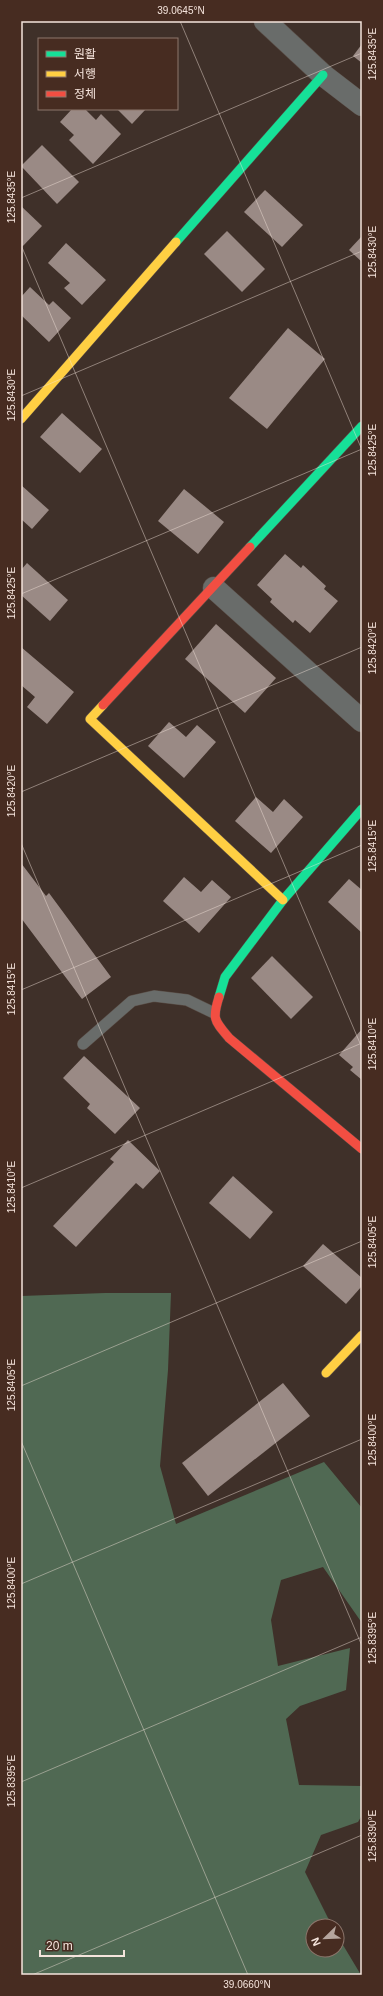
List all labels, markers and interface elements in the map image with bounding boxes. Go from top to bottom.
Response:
text: 39.0645°N [157,5,205,16]
text: 125.8435°E [367,27,378,80]
legend [38,38,178,110]
text: 원활 [74,47,96,61]
text: 서행 [74,67,96,81]
text: 정체 [74,87,96,101]
text: 125.8435°E [6,170,17,223]
text: 125.8430°E [367,225,378,278]
text: 125.8430°E [6,368,17,421]
text: 125.8425°E [367,423,378,476]
text: 125.8425°E [6,566,17,619]
text: 125.8420°E [367,621,378,674]
text: 125.8420°E [6,764,17,817]
text: 125.8415°E [367,819,378,872]
text: 125.8415°E [6,962,17,1015]
text: 125.8410°E [367,1017,378,1070]
text: 125.8410°E [6,1160,17,1213]
text: 125.8405°E [367,1215,378,1268]
text: 125.8405°E [6,1358,17,1411]
text: 125.8400°E [367,1413,378,1466]
text: 125.8400°E [6,1556,17,1609]
text: 125.8395°E [367,1611,378,1664]
text: 125.8395°E [6,1754,17,1807]
text: 125.8390°E [367,1809,378,1862]
north arrow [305,1918,345,1958]
scale bar [40,1932,124,1958]
text: N [309,1936,323,1948]
text: 20 m [46,1939,73,1953]
text: 39.0660°N [223,1979,271,1990]

